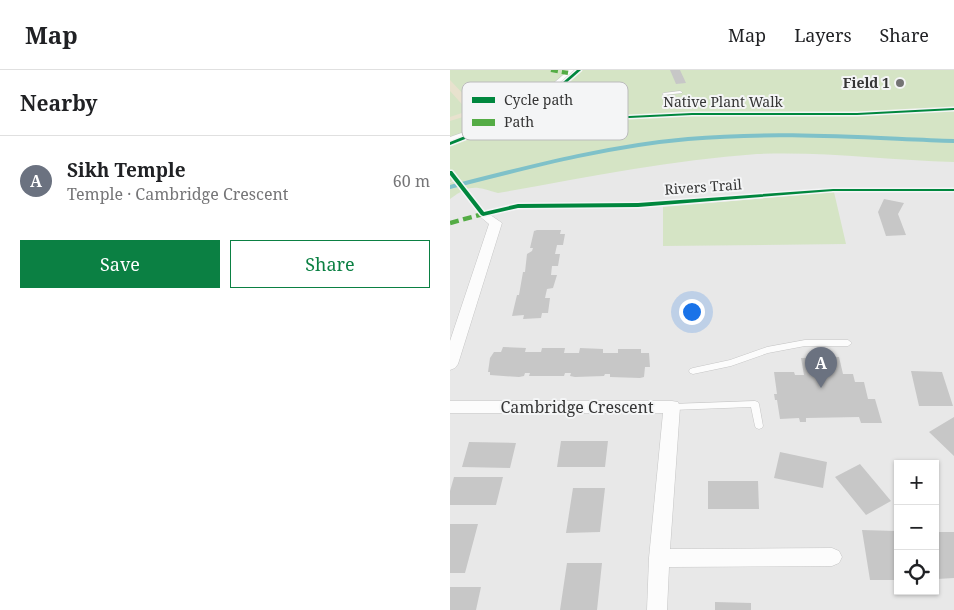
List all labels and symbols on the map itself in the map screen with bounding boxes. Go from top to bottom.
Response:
place label: Field 1 [843,73,890,92]
marker: Field 1 [894,77,906,89]
legend [462,82,628,140]
text: Cycle path [504,90,573,109]
street label: Native Plant Walk [663,92,784,111]
text: Path [504,112,534,131]
street label: Rivers Trail [664,174,743,199]
your location [679,299,705,325]
pin: A [805,347,837,388]
street label: Cambridge Crescent [500,396,654,418]

